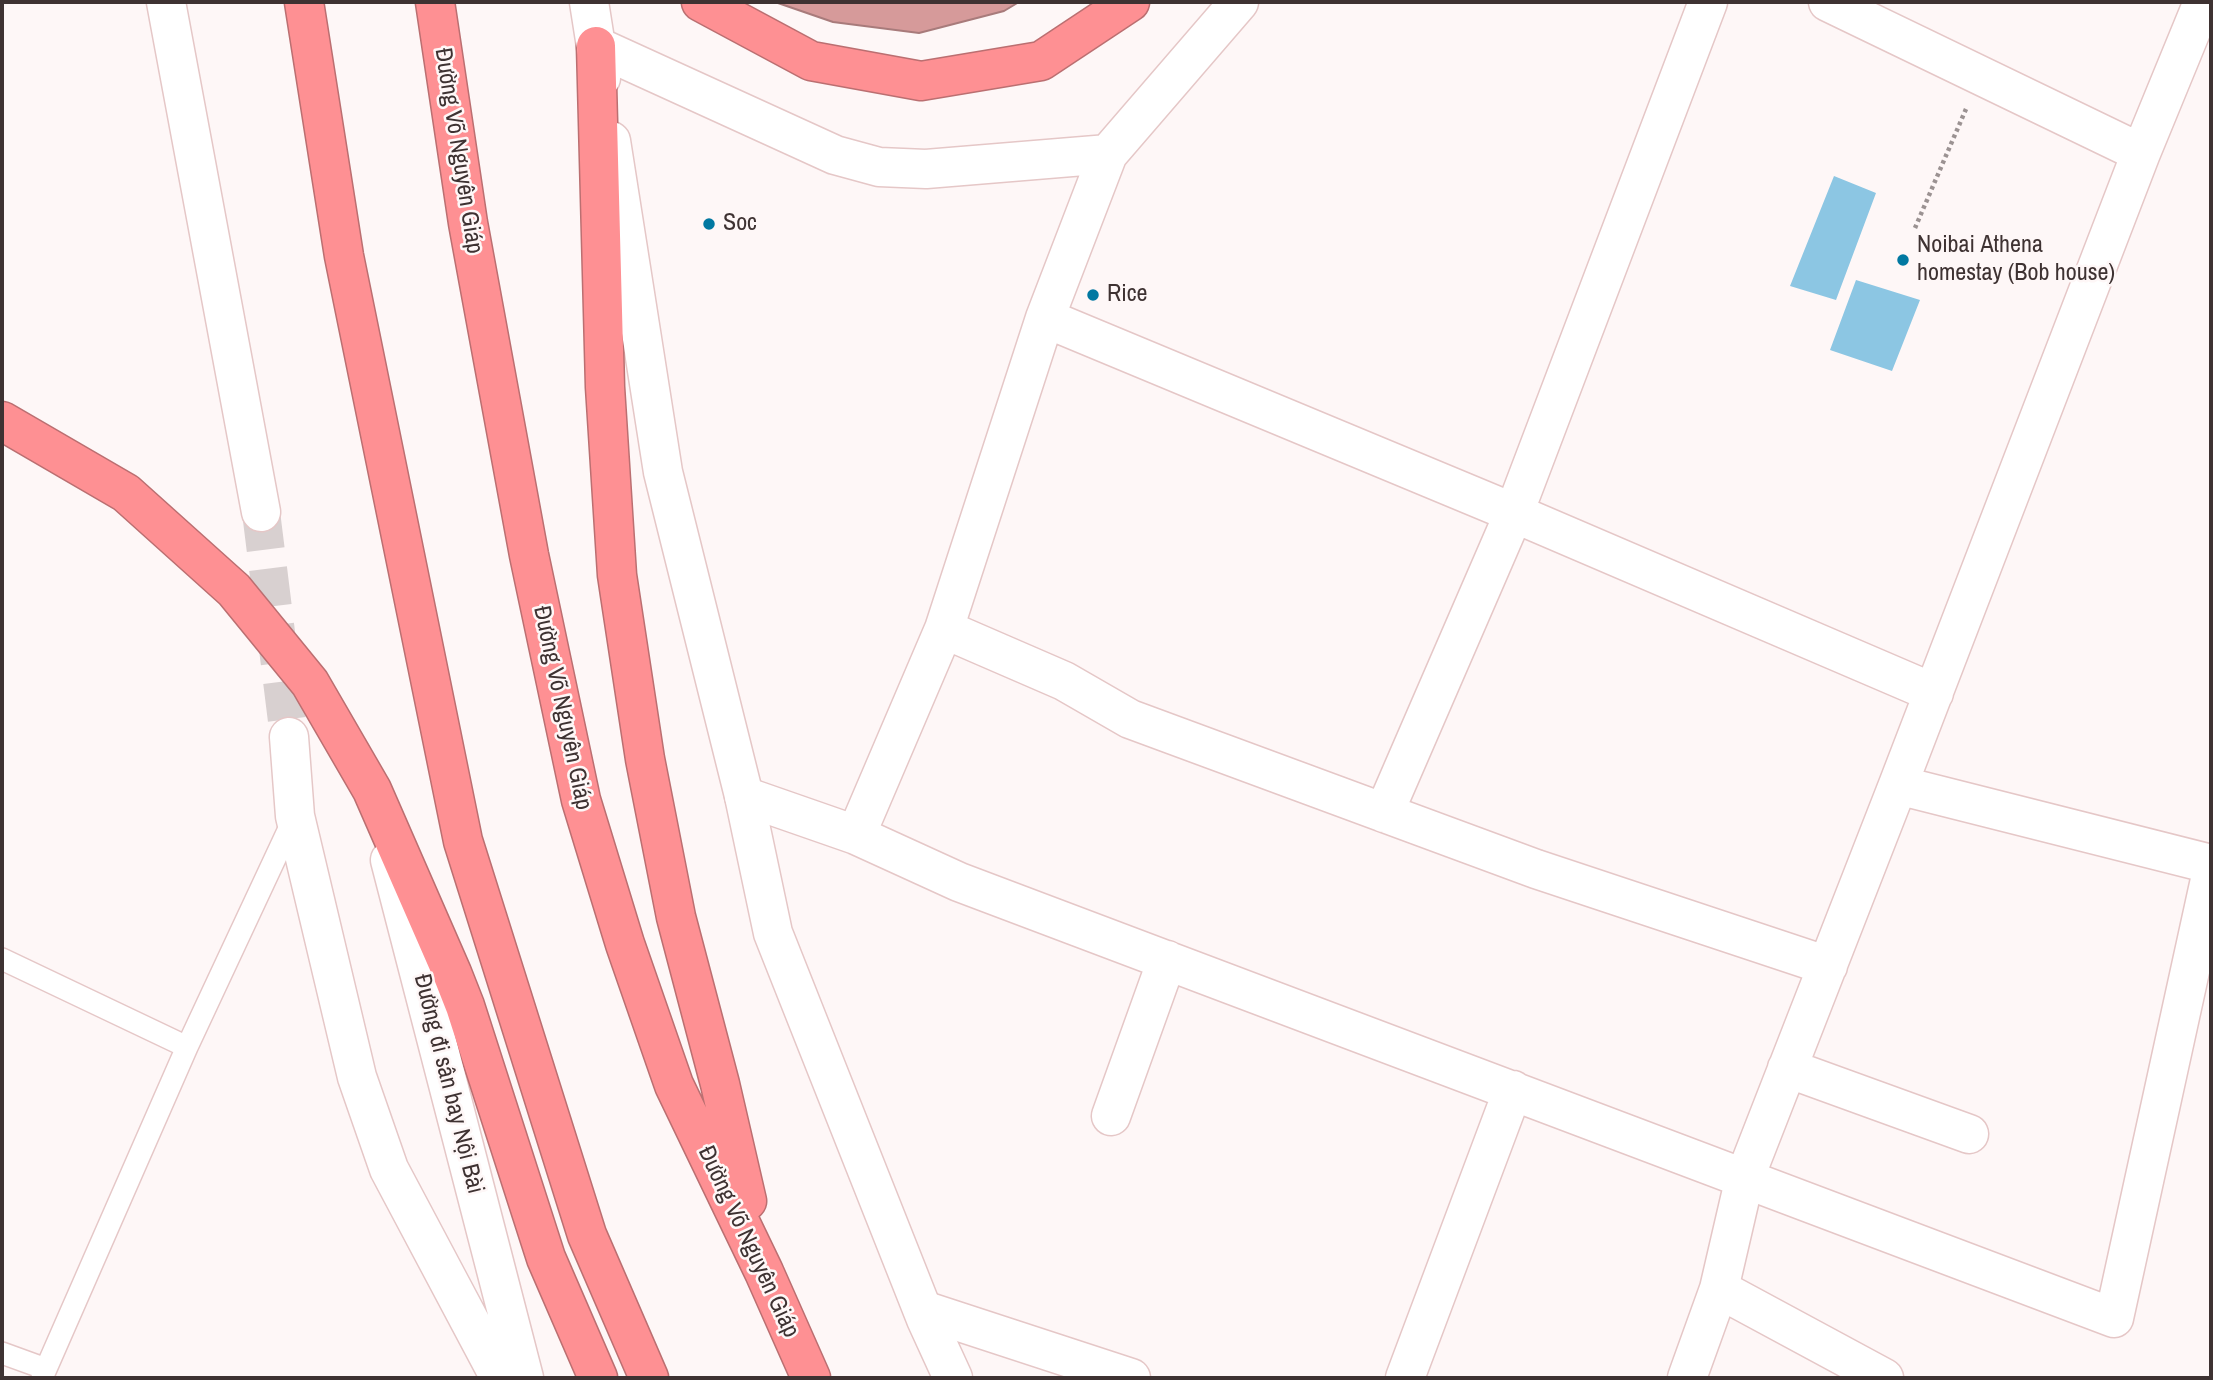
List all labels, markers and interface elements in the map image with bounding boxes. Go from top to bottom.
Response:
street label: Đường Võ Nguyên Giáp [428,46,488,256]
place label: Soc [723,210,757,238]
marker: Soc [701,216,717,232]
place label: Noibai Athena homestay (Bob house) [1917,232,2115,288]
marker: Noibai Athena homestay (Bob house) [1895,252,1911,268]
place label: Rice [1107,281,1147,309]
marker: Rice [1085,287,1101,303]
street label: Đường Võ Nguyên Giáp [526,603,598,813]
street label: Đường đi sân bay Nội Bài [407,971,489,1197]
street label: Đường Võ Nguyên Giáp [691,1142,805,1342]

